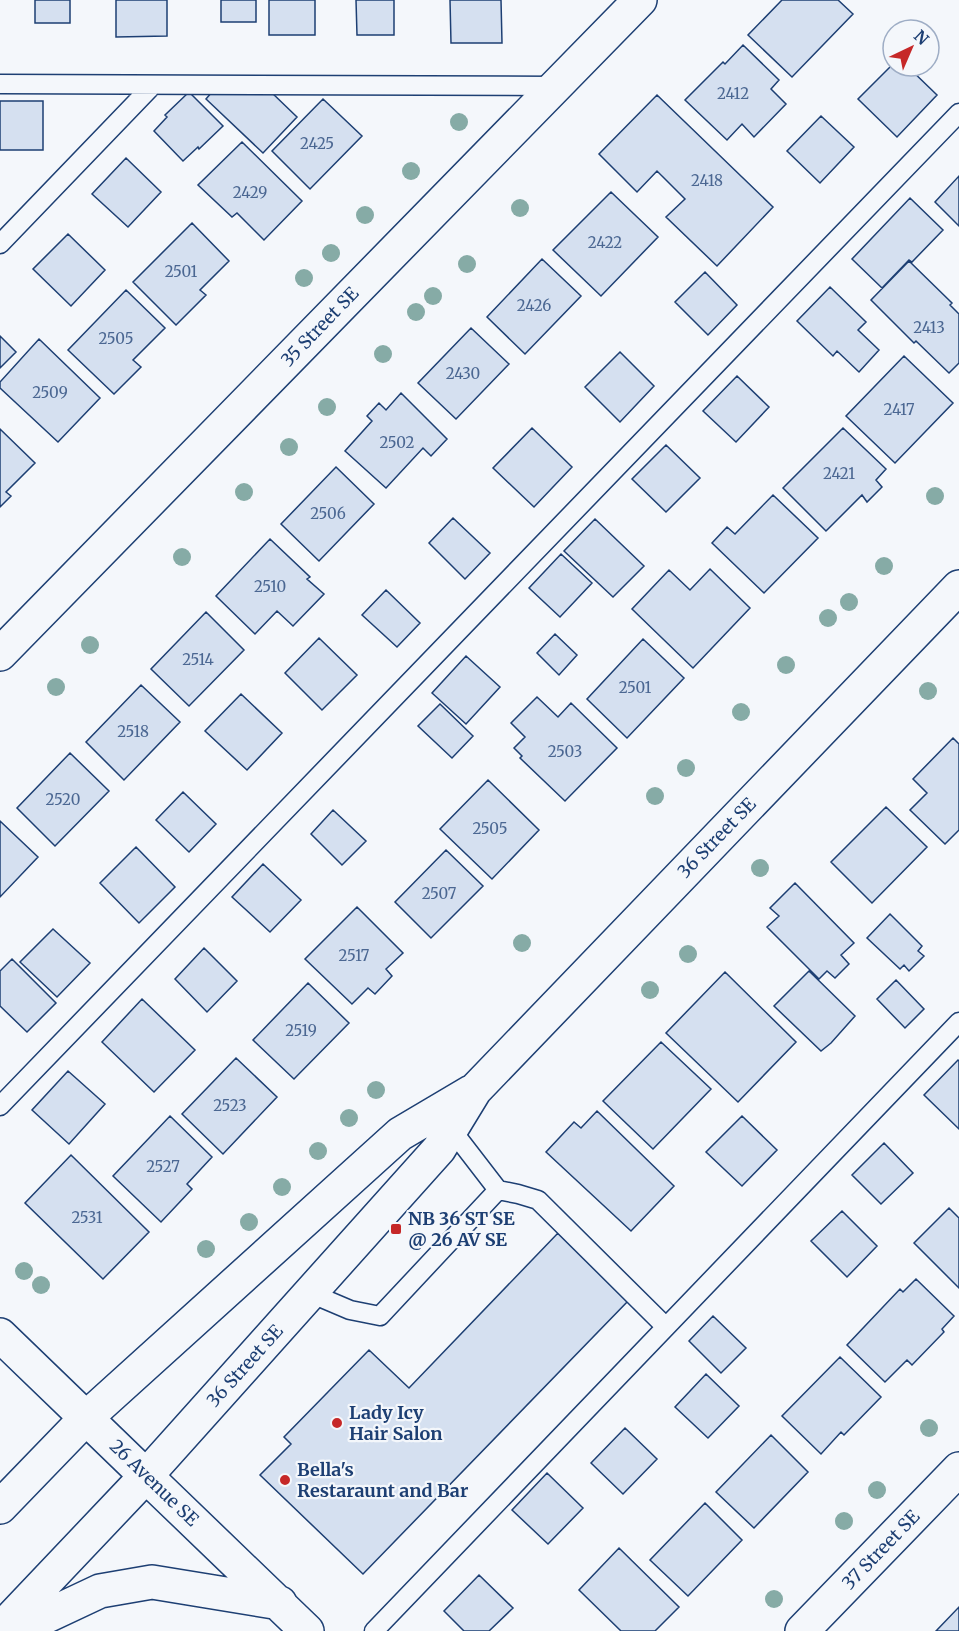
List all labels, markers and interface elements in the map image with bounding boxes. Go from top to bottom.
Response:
north arrow [881,18,941,78]
text: N [910,26,933,49]
house number: 2412 [717,84,749,103]
house number: 2425 [300,134,334,153]
house number: 2418 [691,171,723,190]
house number: 2429 [233,183,267,202]
house number: 2422 [588,233,622,252]
house number: 2501 [165,262,198,281]
street label: 35 Street SE [276,282,364,371]
house number: 2426 [517,296,551,315]
house number: 2413 [913,318,945,337]
house number: 2505 [99,329,133,348]
house number: 2430 [446,364,480,383]
house number: 2509 [32,383,68,402]
house number: 2417 [883,400,915,419]
house number: 2502 [379,433,415,452]
house number: 2421 [823,464,855,483]
house number: 2506 [310,504,346,523]
house number: 2510 [254,577,286,596]
house number: 2514 [182,650,214,669]
house number: 2501 [619,678,652,697]
house number: 2518 [117,722,149,741]
house number: 2503 [548,742,582,761]
house number: 2520 [46,790,80,809]
street label: 36 Street SE [673,792,761,883]
house number: 2505 [473,819,507,838]
house number: 2507 [422,884,457,903]
house number: 2517 [339,946,370,965]
house number: 2519 [285,1021,317,1040]
house number: 2523 [213,1096,247,1115]
house number: 2527 [146,1157,180,1176]
place label: NB 36 ST SE @ 26 AV SE [408,1207,515,1251]
house number: 2531 [71,1208,103,1227]
marker: NB 36 ST SE @ 26 AV SE [389,1222,403,1236]
street label: 36 Street SE [202,1319,288,1412]
place label: Lady Icy Hair Salon [349,1401,442,1445]
marker: Lady Icy Hair Salon [330,1416,344,1430]
street label: 26 Avenue SE [105,1435,204,1531]
place label: Bella's Restaraunt and Bar [297,1458,468,1502]
marker: Bella's Restaraunt and Bar [278,1473,292,1487]
street label: 37 Street SE [837,1505,925,1594]

